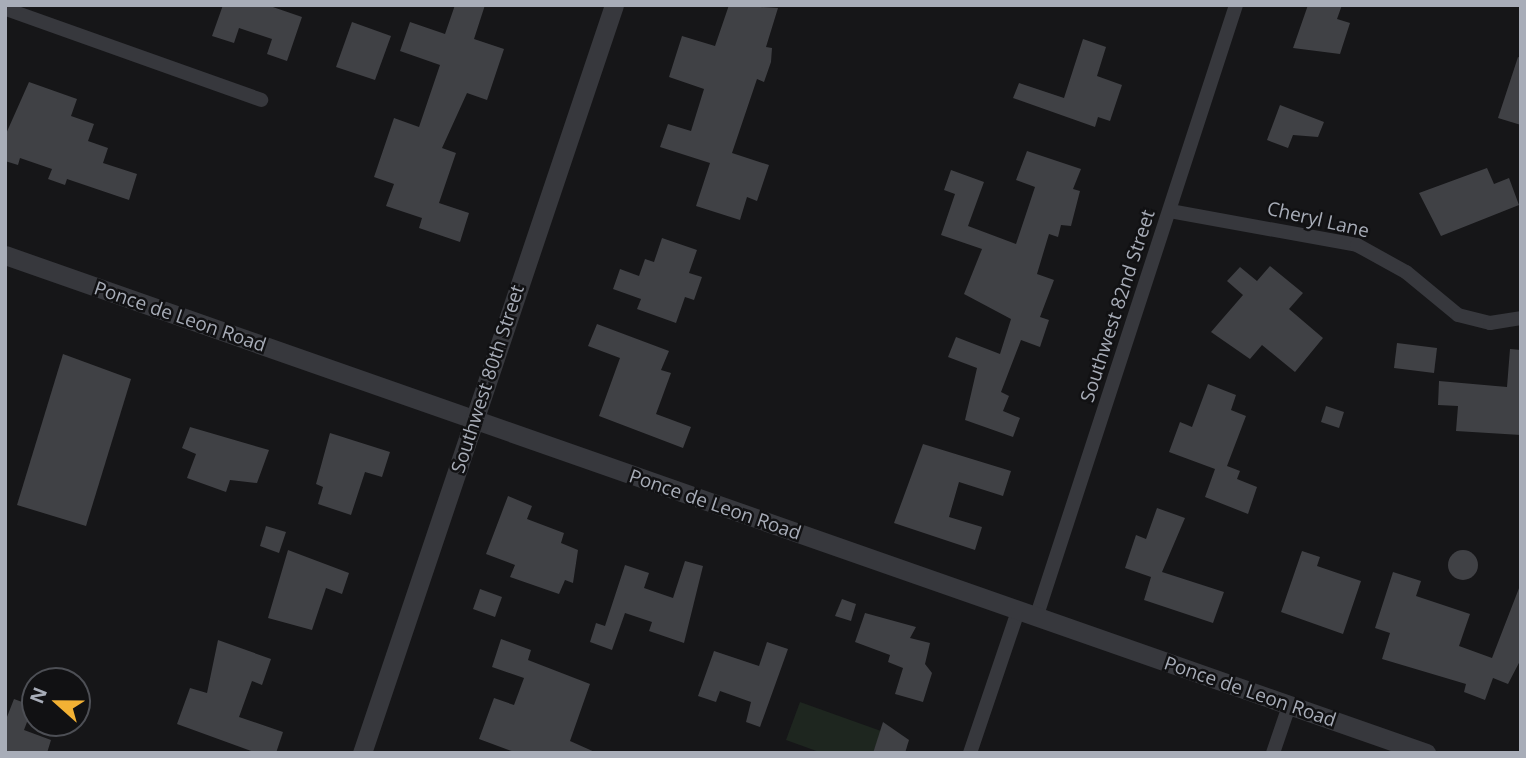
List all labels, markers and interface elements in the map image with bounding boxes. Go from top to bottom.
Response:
street label: Cheryl Lane [1265,197,1371,243]
street label: Southwest 82nd Street [1076,207,1160,405]
street label: Ponce de Leon Road [91,277,269,357]
street label: Southwest 80th Street [447,282,529,476]
street label: Ponce de Leon Road [626,465,804,545]
street label: Ponce de Leon Road [1161,652,1339,732]
north arrow [21,667,91,737]
text: N [23,683,53,707]

